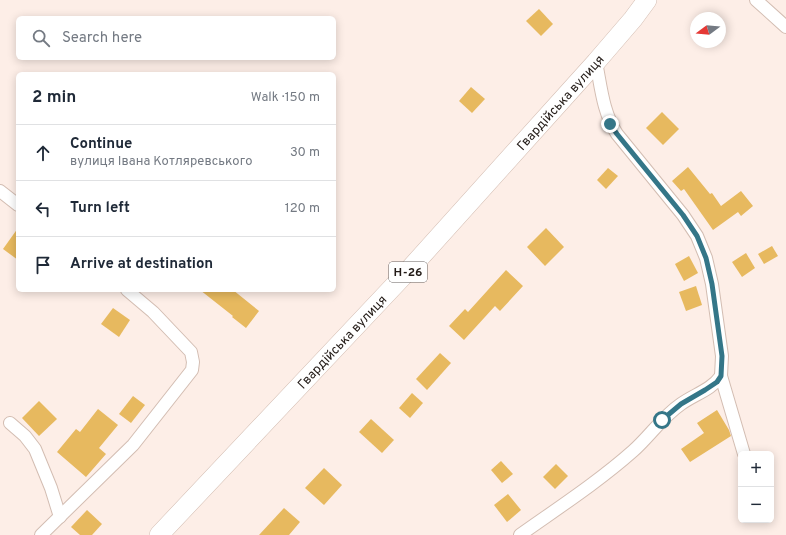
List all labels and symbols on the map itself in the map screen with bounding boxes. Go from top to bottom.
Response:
north arrow [690,12,726,48]
street label: Гвардійська вулиця [514,52,609,155]
route end [601,115,619,133]
road number: Н-26 [389,262,427,282]
street label: Гвардійська вулиця [295,293,391,393]
route start [653,411,671,429]

